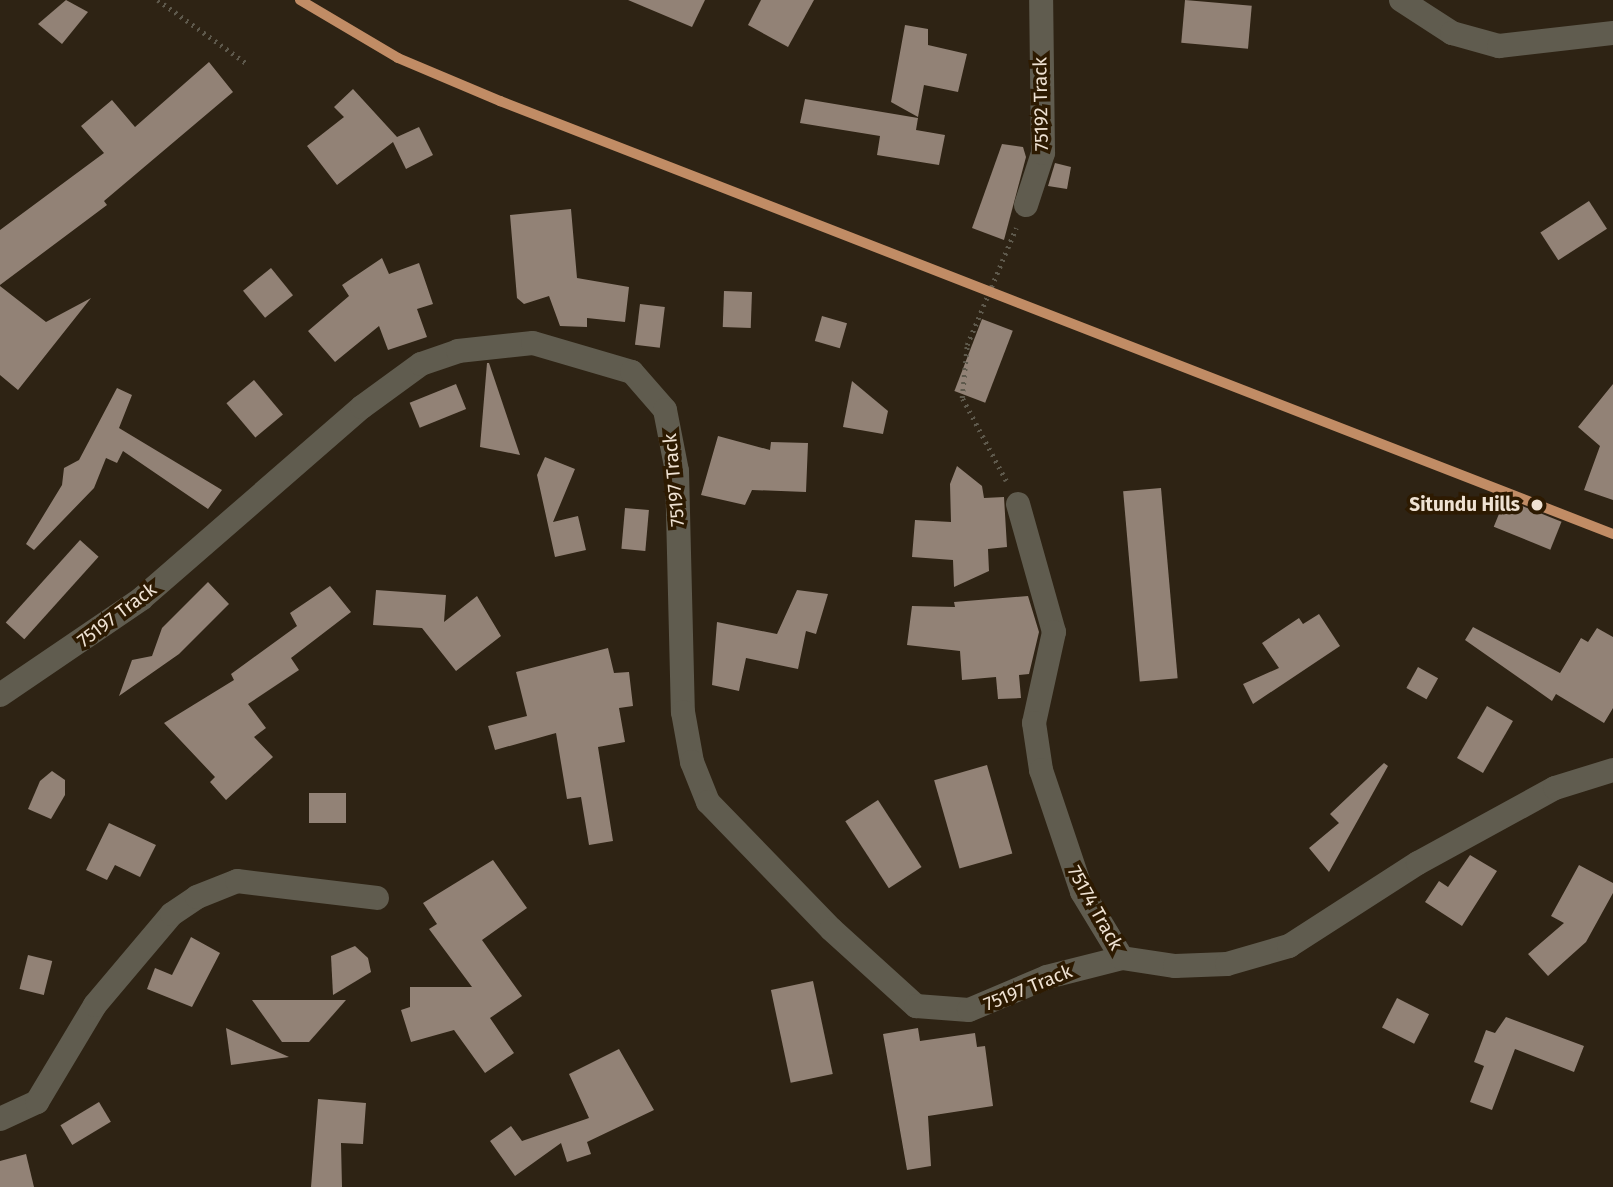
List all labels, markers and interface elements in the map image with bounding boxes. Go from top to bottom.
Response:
street label: 75192 Track [1029,57,1053,151]
street label: 75197 Track [659,433,689,527]
place label: Situndu Hills [1409,494,1520,516]
marker: Situndu Hills [1526,494,1548,516]
street label: 75197 Track [73,578,161,652]
street label: 75174 Track [1063,862,1127,954]
street label: 75197 Track [981,960,1075,1016]

